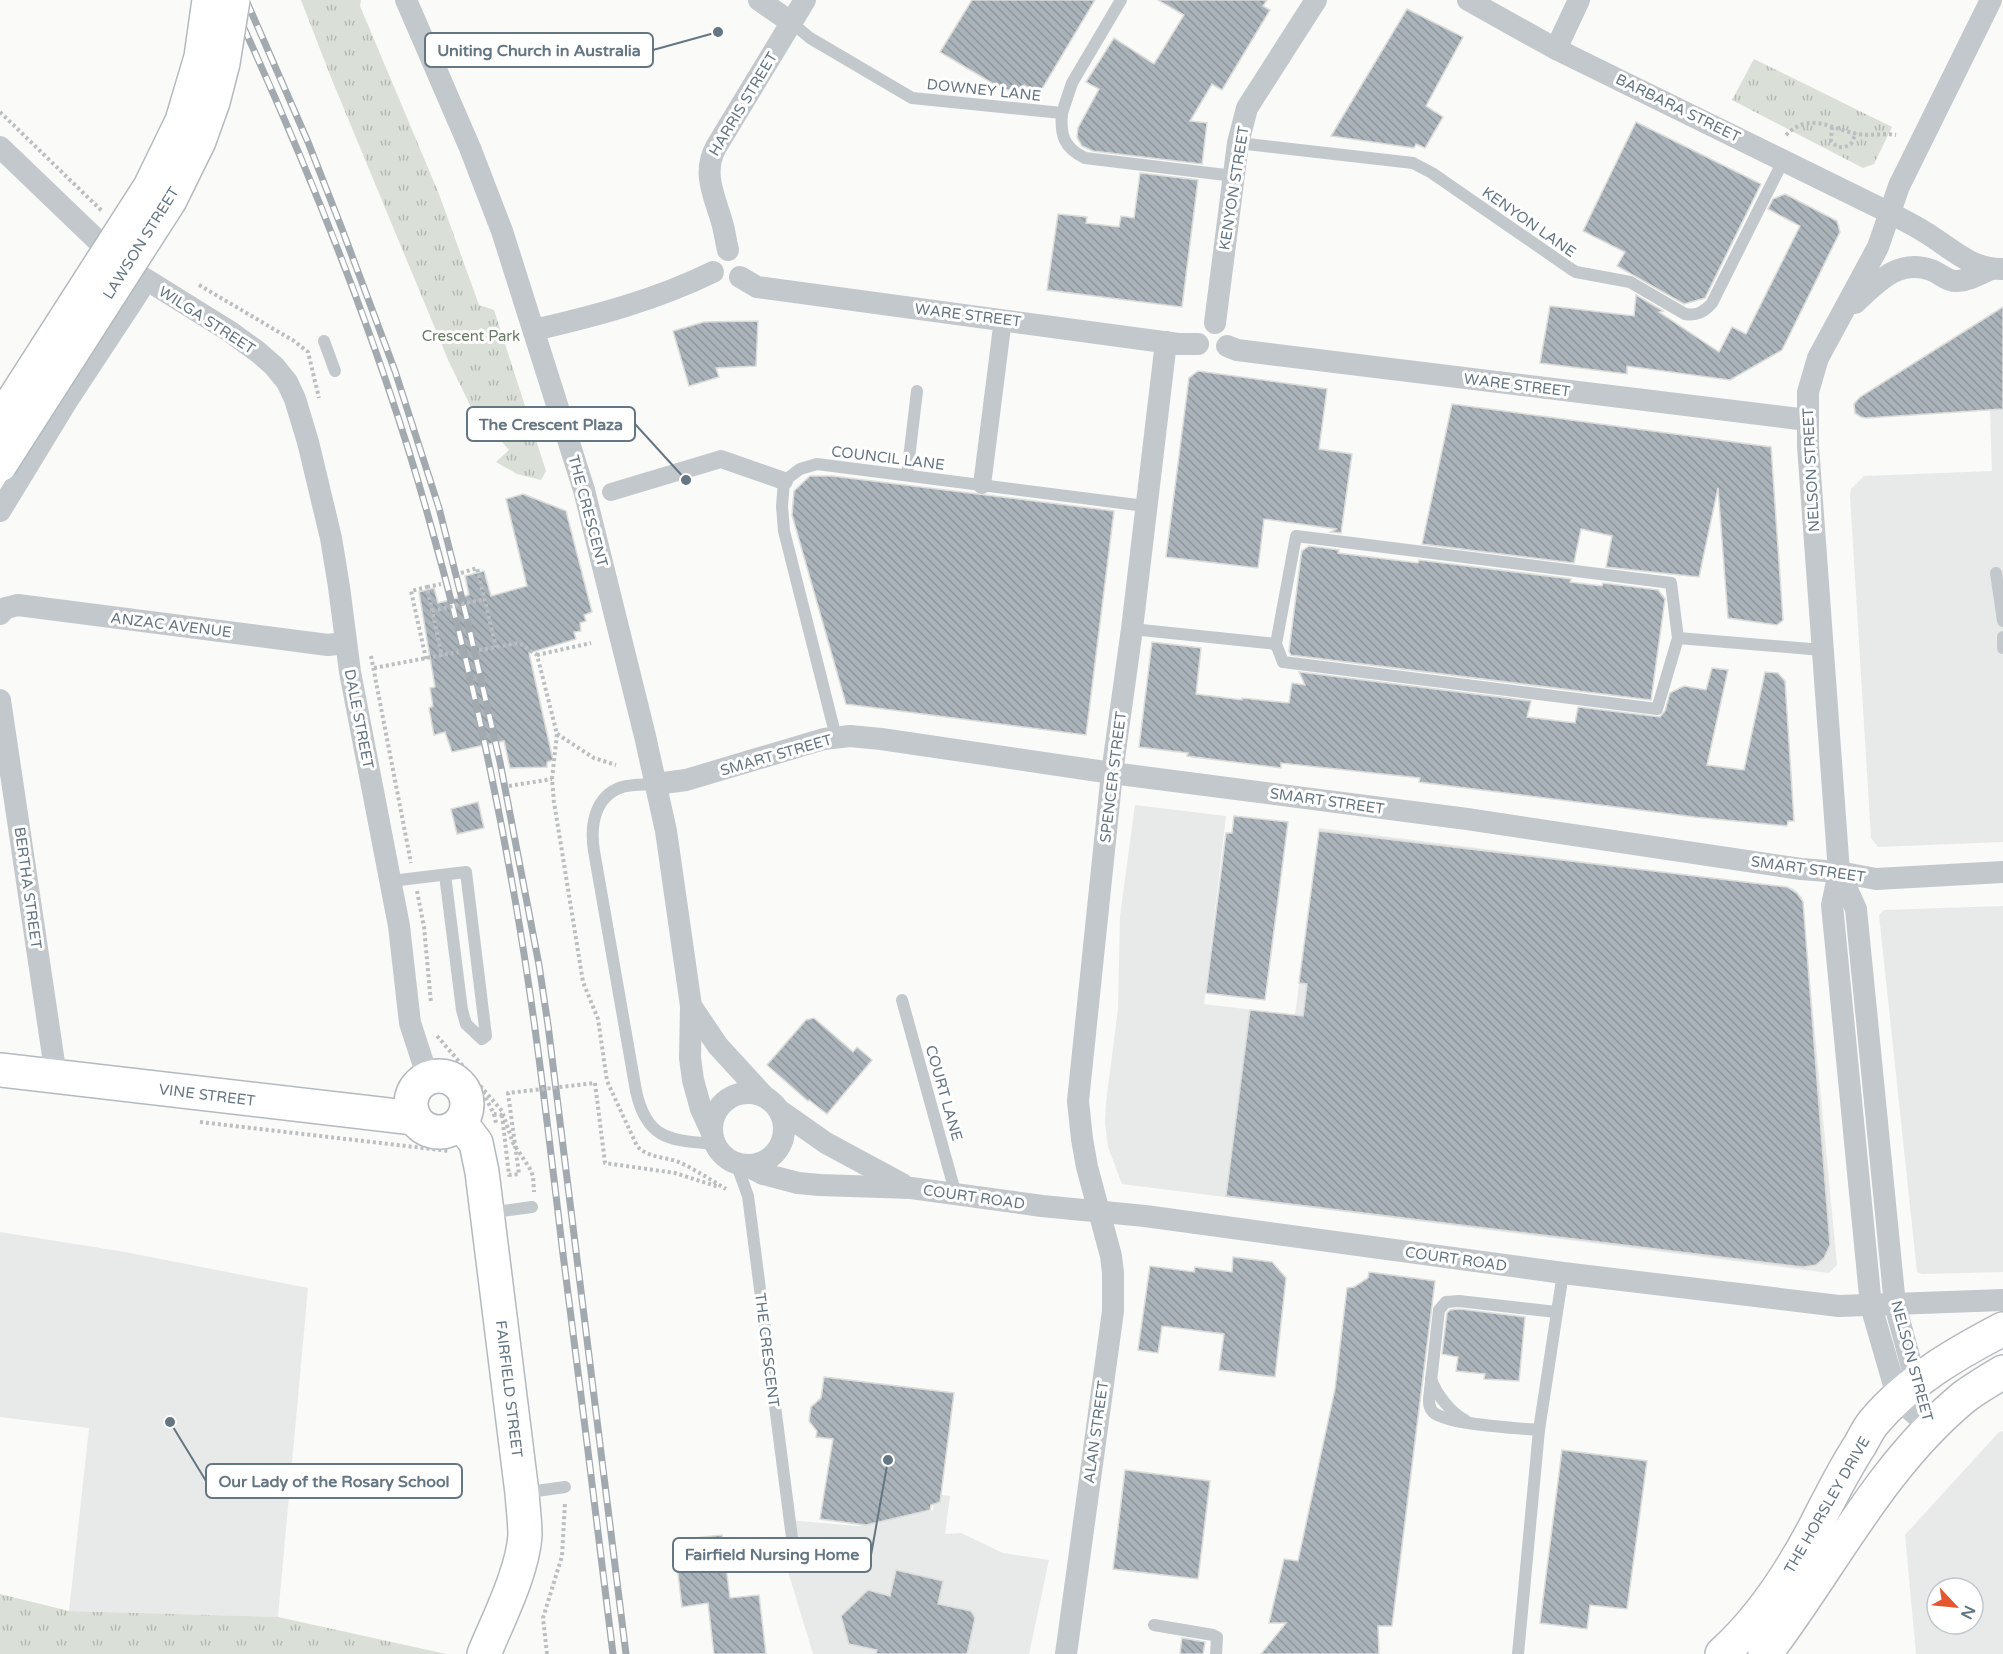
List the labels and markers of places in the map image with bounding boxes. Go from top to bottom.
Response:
callout: Uniting Church in Australia [425,33,653,67]
callout: The Crescent Plaza [467,407,635,441]
callout: Our Lady of the Rosary School [206,1464,462,1498]
callout: Fairfield Nursing Home [673,1538,871,1572]

